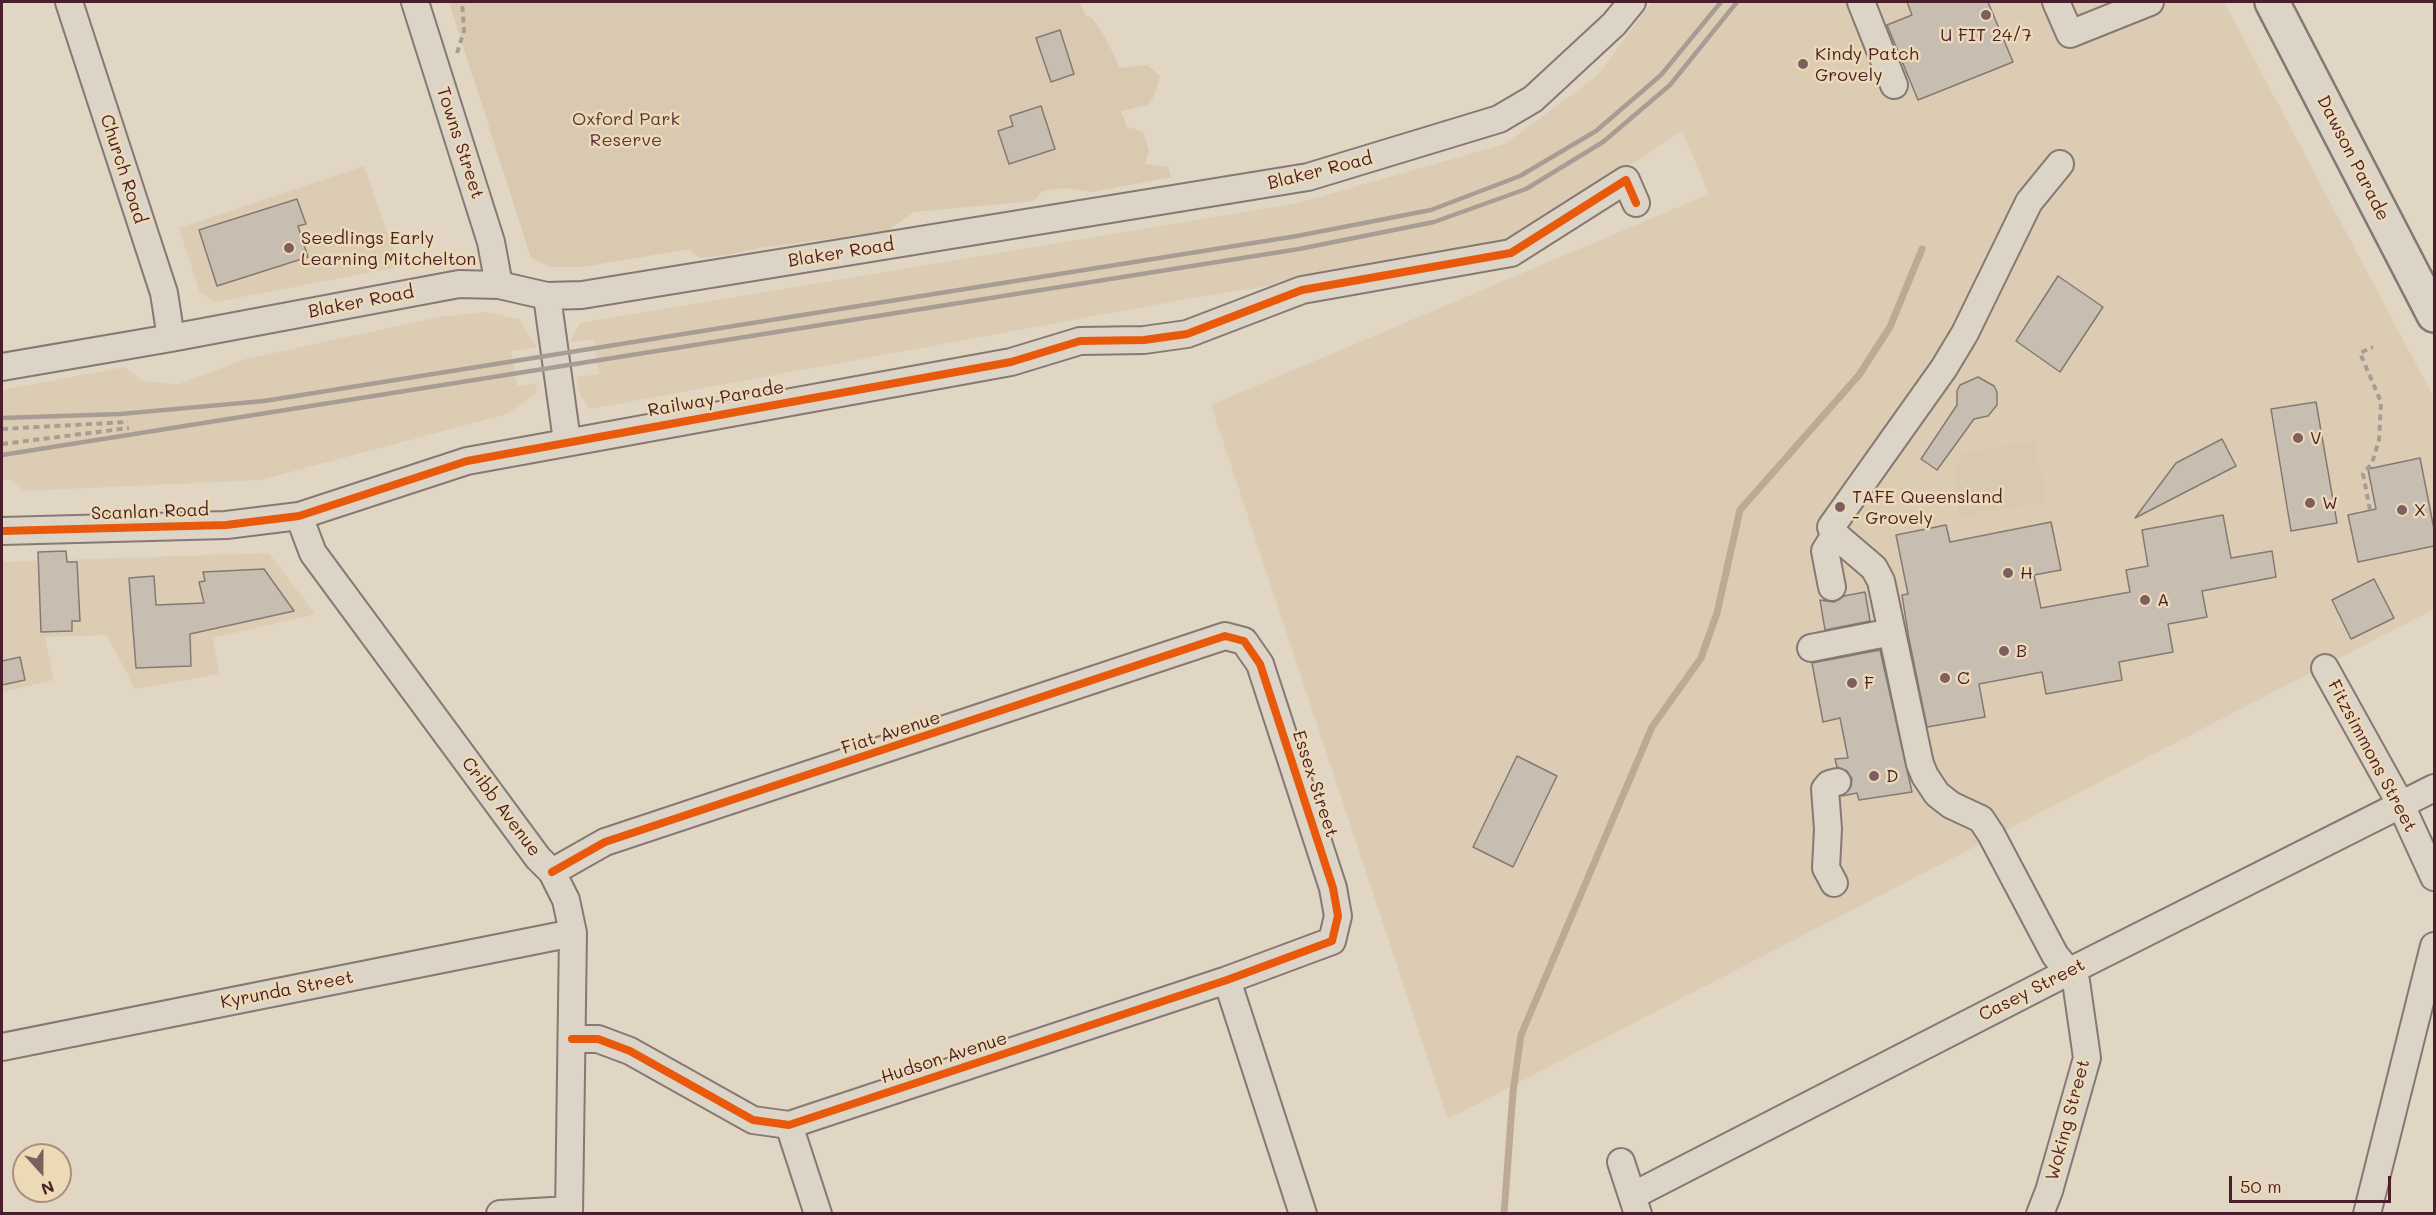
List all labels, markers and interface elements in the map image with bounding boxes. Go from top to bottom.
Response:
marker: U FIT 24/7 [1979,8,1993,22]
place label: U FIT 24/7 [1940,24,2032,46]
place label: Kindy Patch Grovely [1815,43,1919,86]
marker: Kindy Patch Grovely [1796,57,1810,71]
street label: Towns Street [432,84,488,202]
street label: Dawson Parade [2312,92,2394,224]
park label: Oxford Park Reserve [572,108,680,150]
street label: Church Road [95,112,151,226]
street label: Blaker Road [1265,148,1375,194]
place label: Seedlings Early Learning Mitchelton [301,227,476,270]
street label: Blaker Road [786,234,896,272]
marker: Seedlings Early Learning Mitchelton [282,241,296,255]
street label: Blaker Road [306,281,416,323]
street label: Railway Parade [646,376,786,422]
place label: V [2310,427,2322,449]
marker: V [2291,431,2305,445]
place label: TAFE Queensland - Grovely [1852,486,2003,528]
place label: W [2322,492,2338,514]
marker: W [2303,496,2317,510]
street label: Scanlan Road [91,499,209,525]
place label: X [2414,499,2426,521]
marker: TAFE Queensland - Grovely [1833,500,1847,514]
marker: X [2395,503,2409,517]
place label: H [2020,562,2033,584]
marker: H [2001,566,2015,580]
place label: A [2157,589,2169,611]
marker: A [2138,593,2152,607]
place label: B [2016,640,2027,662]
marker: B [1997,644,2011,658]
place label: C [1957,667,1970,689]
marker: C [1938,671,1952,685]
place label: F [1864,672,1874,694]
marker: F [1845,676,1859,690]
street label: Fitzsimmons Street [2323,676,2421,836]
street label: Fiat Avenue [839,707,943,759]
street label: Essex Street [1288,728,1342,840]
street label: Cribb Avenue [457,753,545,861]
place label: D [1886,765,1898,787]
marker: D [1867,769,1881,783]
street label: Casey Street [1975,954,2089,1026]
street label: Kyrunda Street [219,967,355,1013]
street label: Hudson Avenue [878,1027,1010,1089]
street label: Woking Street [2041,1057,2095,1183]
north arrow [12,1143,72,1203]
scale bar [2232,1164,2394,1202]
text: 50 m [2240,1174,2282,1198]
text: N [38,1176,57,1200]

